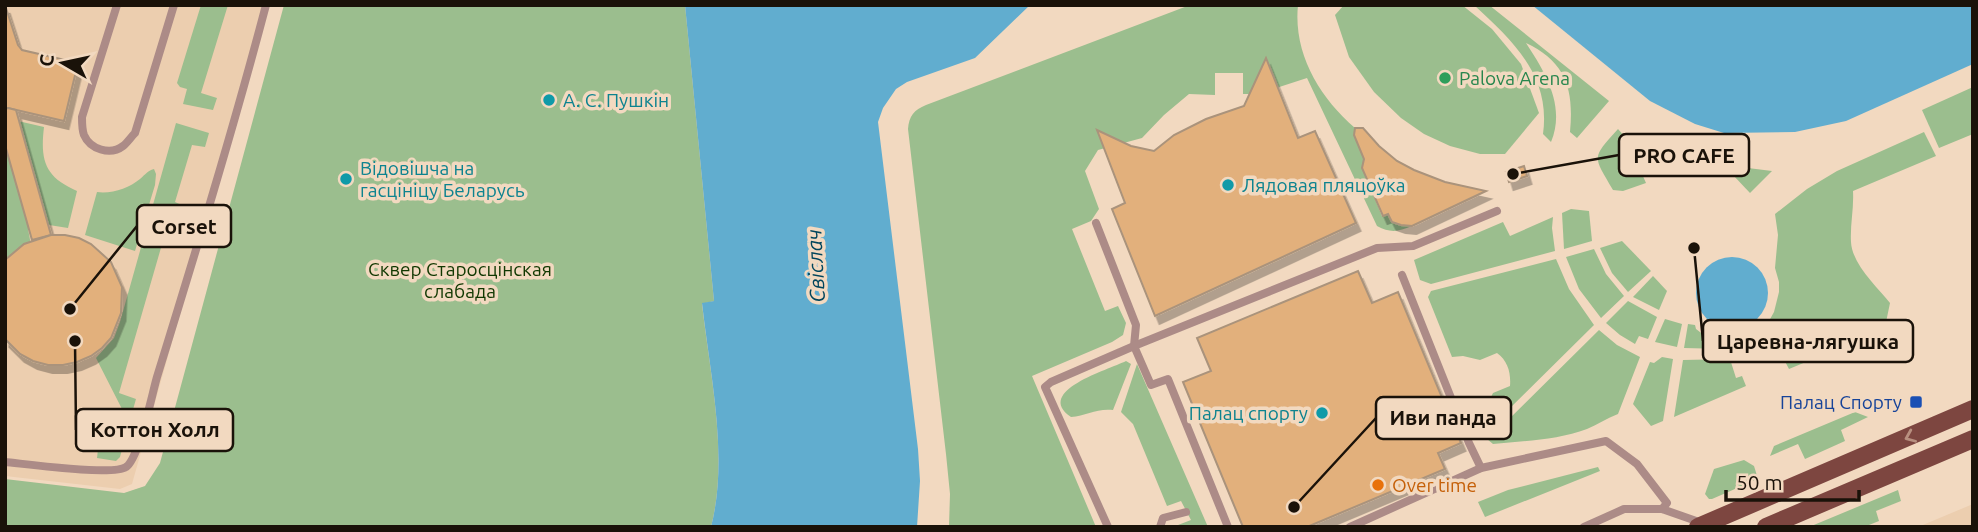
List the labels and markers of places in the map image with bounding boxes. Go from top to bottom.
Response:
place label: Palova Arena [1459,67,1570,89]
marker: Palova Arena [1437,70,1453,86]
place label: А. С. Пушкін [563,89,669,111]
marker: А. С. Пушкін [541,92,557,108]
callout: PRO CAFE [1619,134,1749,176]
place label: Відовішча на гасцініцу Беларусь [360,157,525,201]
marker: Відовішча на гасцініцу Беларусь [338,171,354,187]
place label: Лядовая пляцоўка [1242,174,1406,196]
marker: Лядовая пляцоўка [1220,177,1236,193]
callout: Corset [137,205,231,247]
callout: Царевна-лягушка [1703,320,1913,362]
place label: Палац Спорту [1780,391,1902,413]
marker: Палац Спорту [1908,394,1924,410]
callout: Иви панда [1376,397,1511,439]
place label: Палац спорту [1189,402,1308,424]
marker: Палац спорту [1314,405,1330,421]
callout: Коттон Холл [76,409,233,451]
place label: Over time [1392,474,1477,496]
marker: Over time [1370,477,1386,493]

